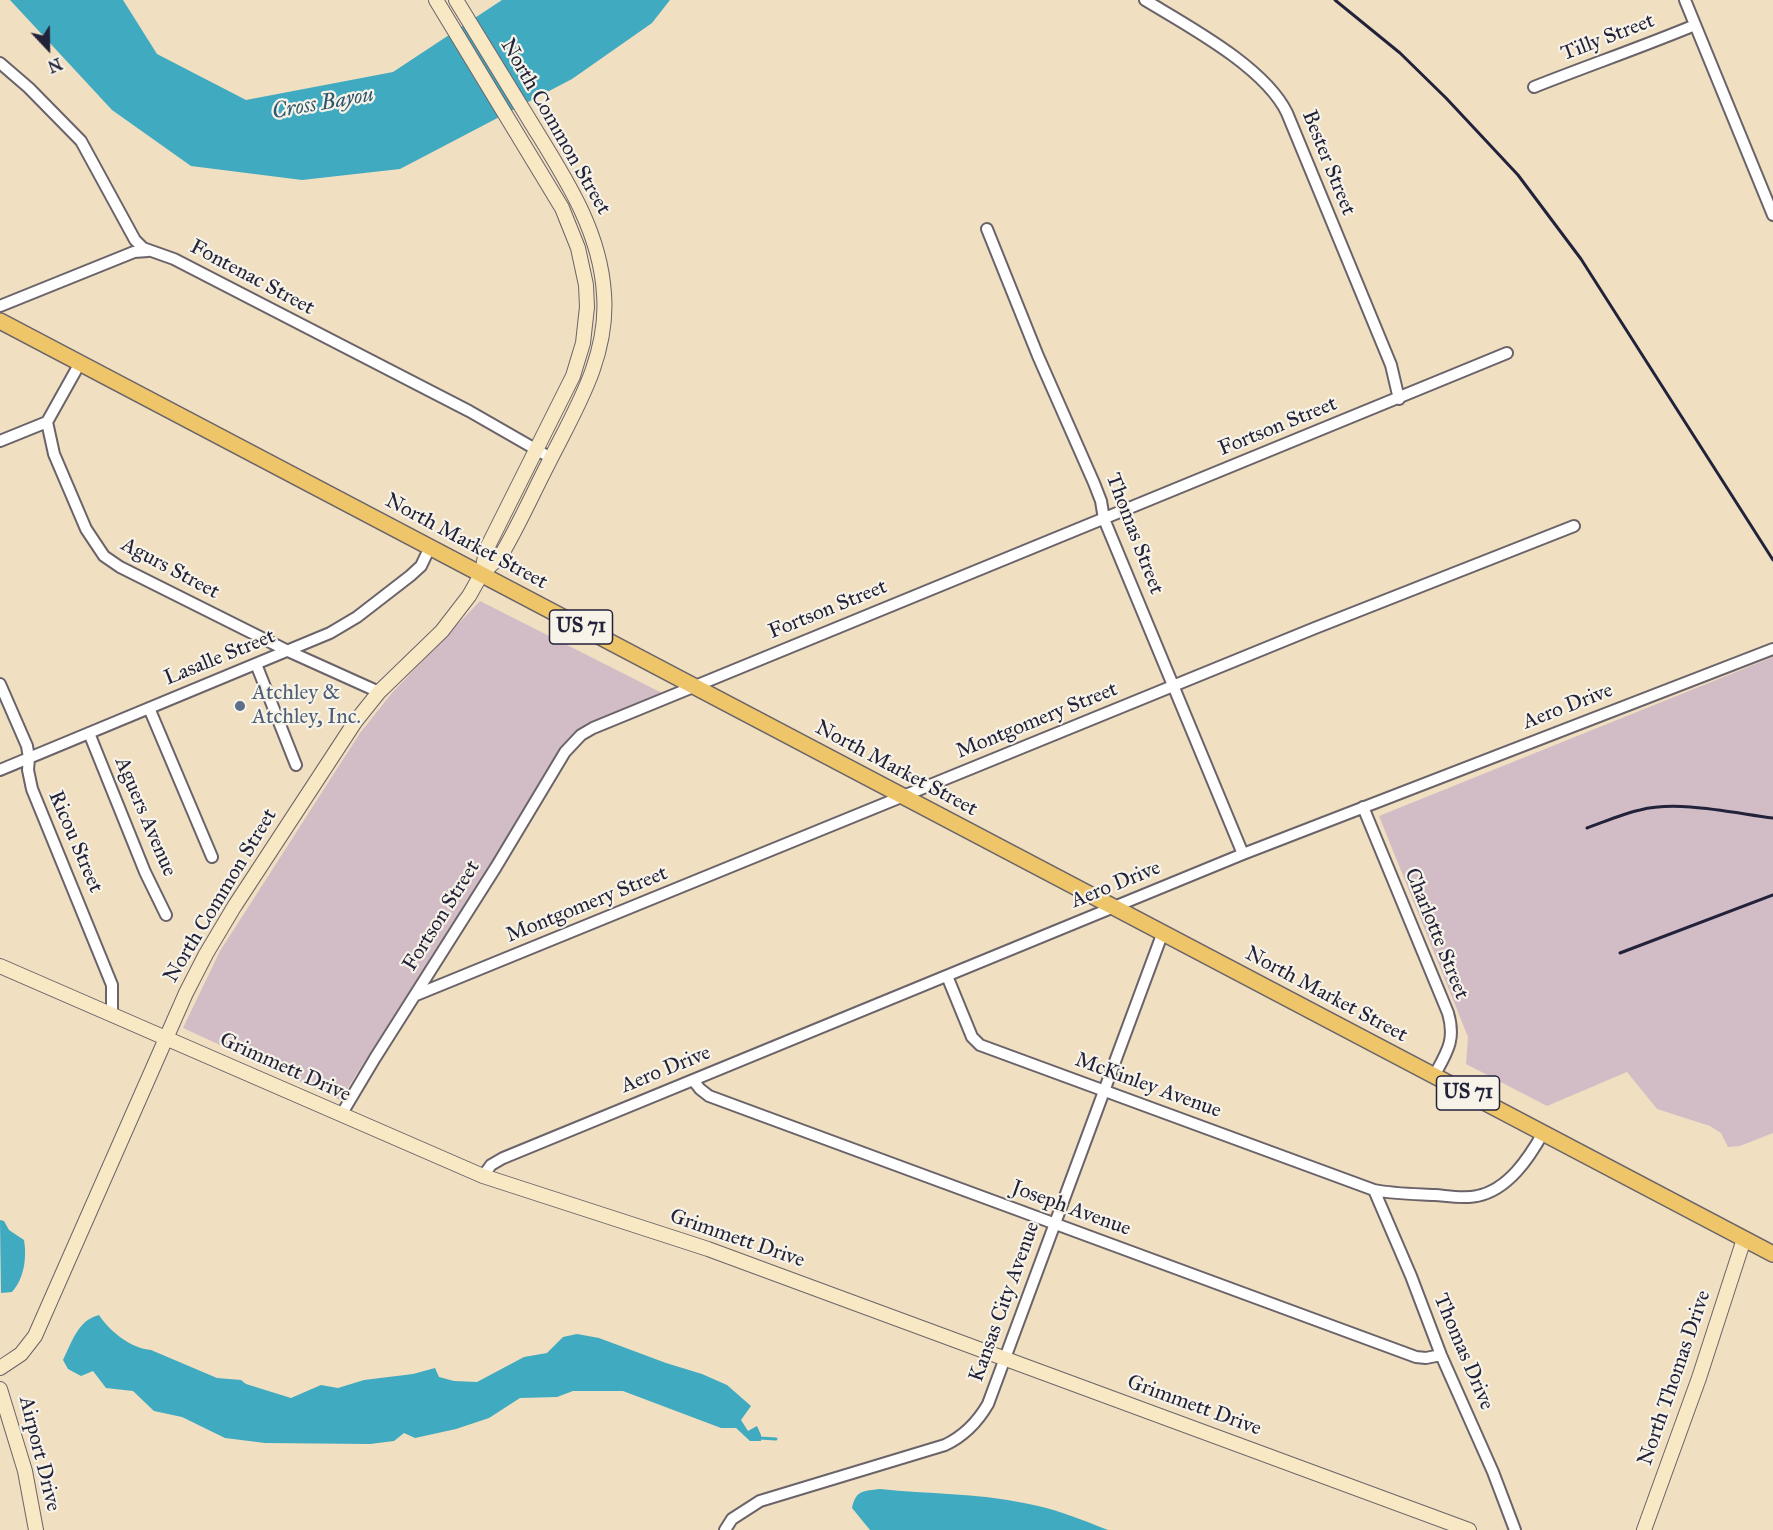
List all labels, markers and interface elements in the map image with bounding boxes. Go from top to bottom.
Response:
street label: Tilly Street [1558,9,1658,67]
north arrow [18,18,78,78]
street label: North Common Street [494,35,616,219]
text: N [45,54,65,77]
water label: Cross Bayou [270,82,376,126]
street label: Bester Street [1296,107,1360,219]
street label: Fontenac Street [186,235,318,321]
street label: Fortson Street [1215,392,1341,462]
street label: Thomas Street [1099,470,1169,598]
street label: North Market Street [380,489,552,595]
street label: Agurs Street [117,533,223,605]
street label: Fortson Street [765,575,891,645]
road number: US 71 [550,610,612,644]
street label: Lasalle Street [161,624,279,692]
street label: Montgomery Street [953,677,1121,765]
street label: Aero Drive [1519,678,1617,736]
place label: Atchley & Atchley, Inc. [252,681,361,731]
marker: Atchley & Atchley, Inc. [233,699,247,713]
street label: North Market Street [810,716,982,822]
street label: Aguers Avenue [109,754,181,880]
street label: Ricou Street [42,787,108,897]
street label: North Common Street [159,804,283,988]
street label: Fortson Street [398,856,486,976]
street label: Aero Drive [1068,856,1164,914]
street label: Montgomery Street [503,861,671,949]
street label: Charlotte Street [1398,865,1474,1003]
street label: North Market Street [1240,942,1412,1048]
street label: Grimmett Drive [216,1028,354,1108]
street label: Aero Drive [618,1041,714,1099]
street label: McKinley Avenue [1071,1048,1225,1124]
road number: US 71 [1436,1076,1500,1110]
street label: Joseph Avenue [1008,1176,1134,1242]
street label: Grimmett Drive [666,1204,808,1274]
street label: Kansas City Avenue [964,1218,1046,1386]
street label: North Thomas Drive [1633,1287,1717,1469]
street label: Thomas Drive [1427,1290,1499,1414]
street label: Grimmett Drive [1123,1370,1265,1442]
street label: Airport Drive [13,1394,65,1514]

